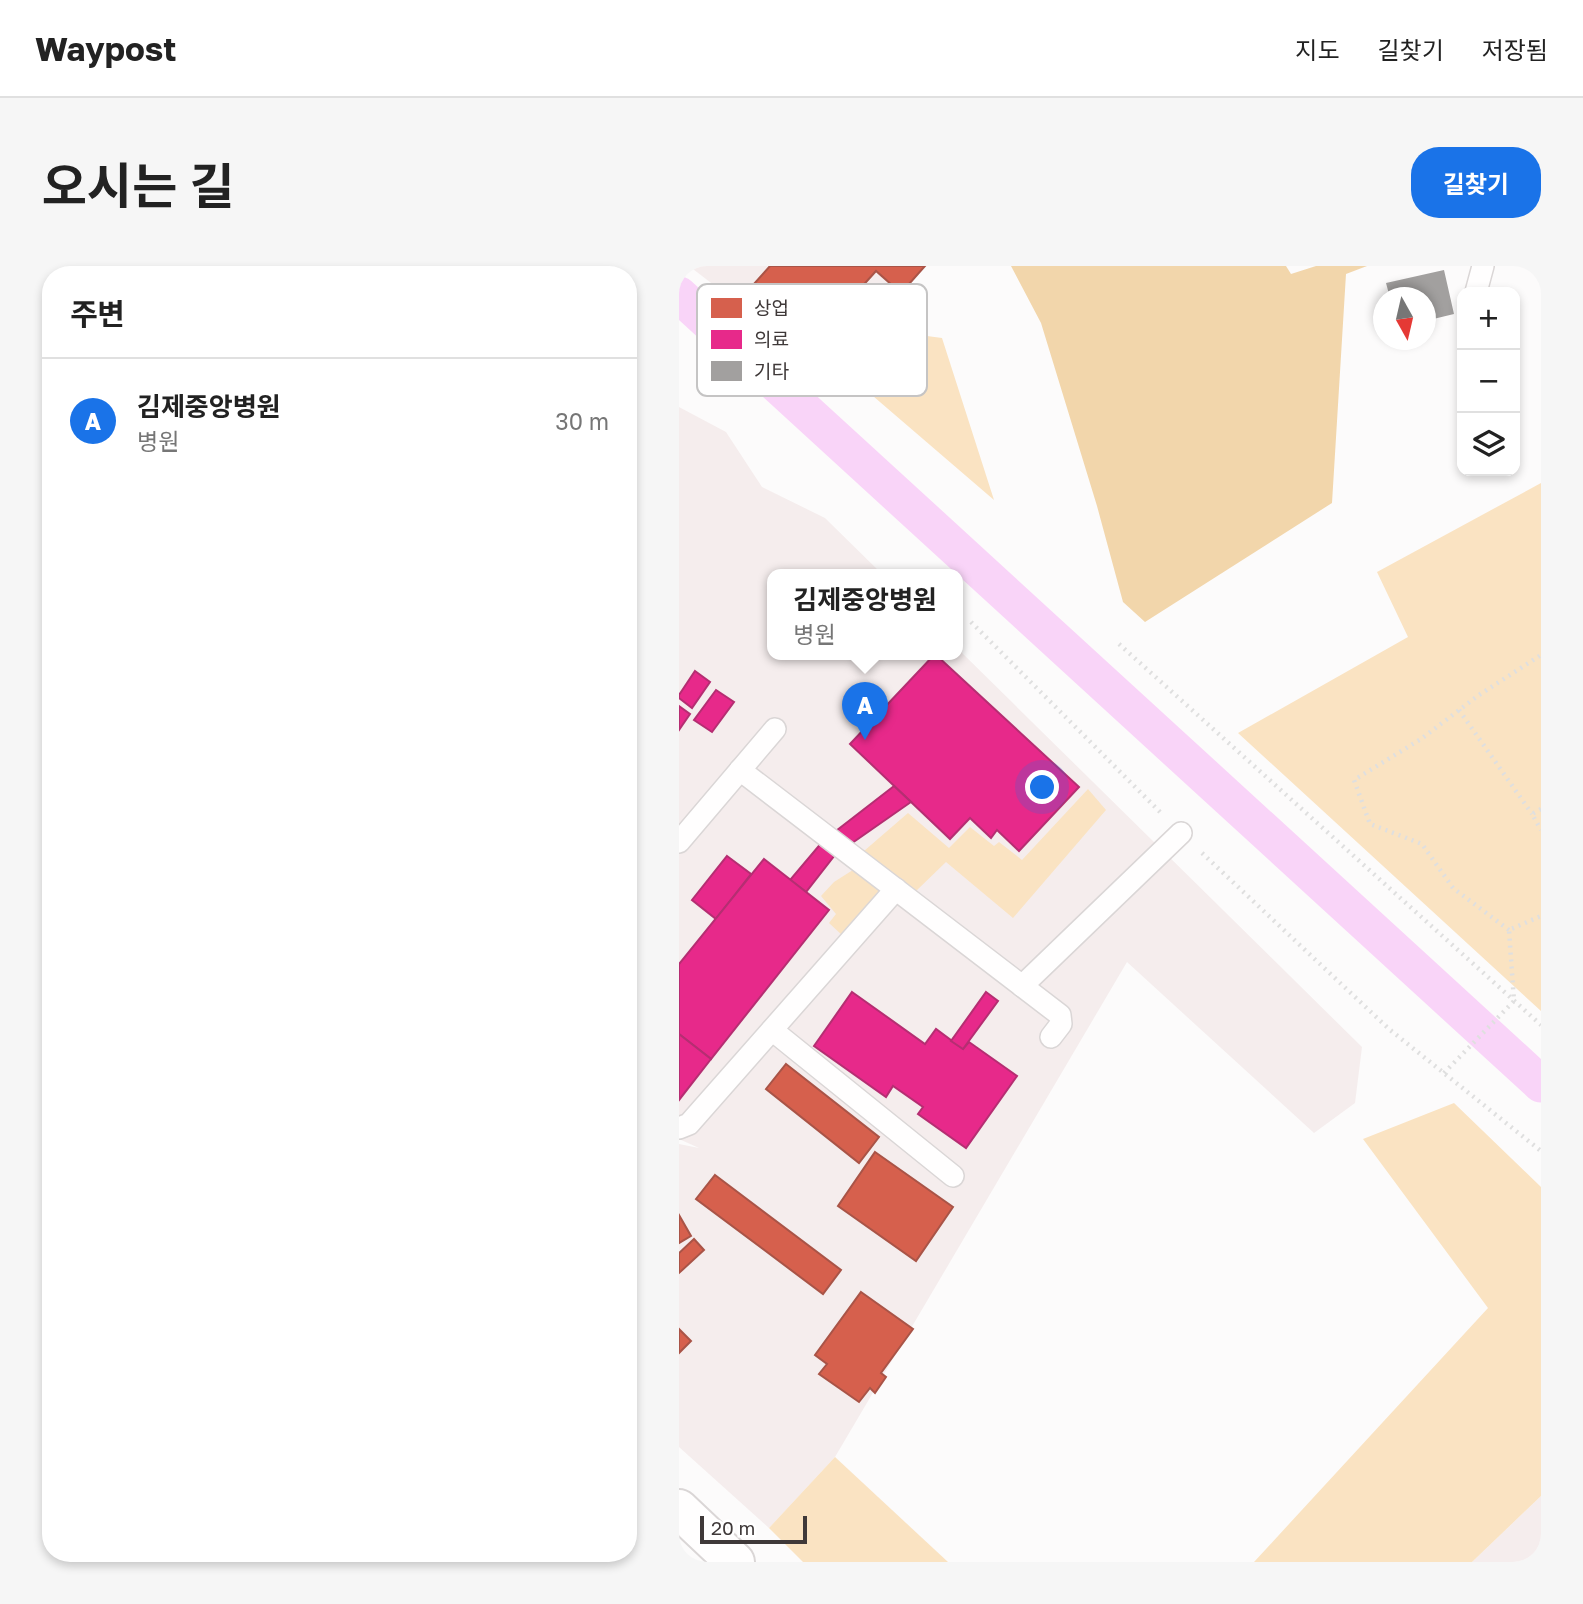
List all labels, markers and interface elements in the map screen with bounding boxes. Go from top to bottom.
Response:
text: Waypost [35,29,176,68]
text: 지도 [1295,35,1340,64]
text: 길찾기 [1378,35,1444,64]
text: 저장됨 [1482,35,1548,64]
button: 길찾기 [1411,147,1541,218]
text: 오시는 길 [42,156,235,215]
legend [697,284,927,396]
north arrow [1373,287,1436,350]
map controls [1457,287,1520,476]
button: + [1457,287,1520,350]
text: 주변 [70,296,125,332]
text: 상업 [754,296,789,319]
text: 의료 [754,327,789,350]
button: − [1457,350,1520,413]
text: 기타 [754,359,789,382]
text: 김제중앙병원 [137,391,281,422]
text: A [85,407,101,435]
text: 30 m [555,407,609,435]
button: layers [1457,413,1520,476]
text: 병원 [137,427,179,455]
popup [767,569,963,660]
text: 김제중앙병원 [793,584,937,615]
text: 병원 [793,620,836,648]
pin: A [842,682,888,740]
your location [1025,770,1059,804]
scale bar [700,1513,807,1545]
text: 20 m [711,1516,755,1539]

